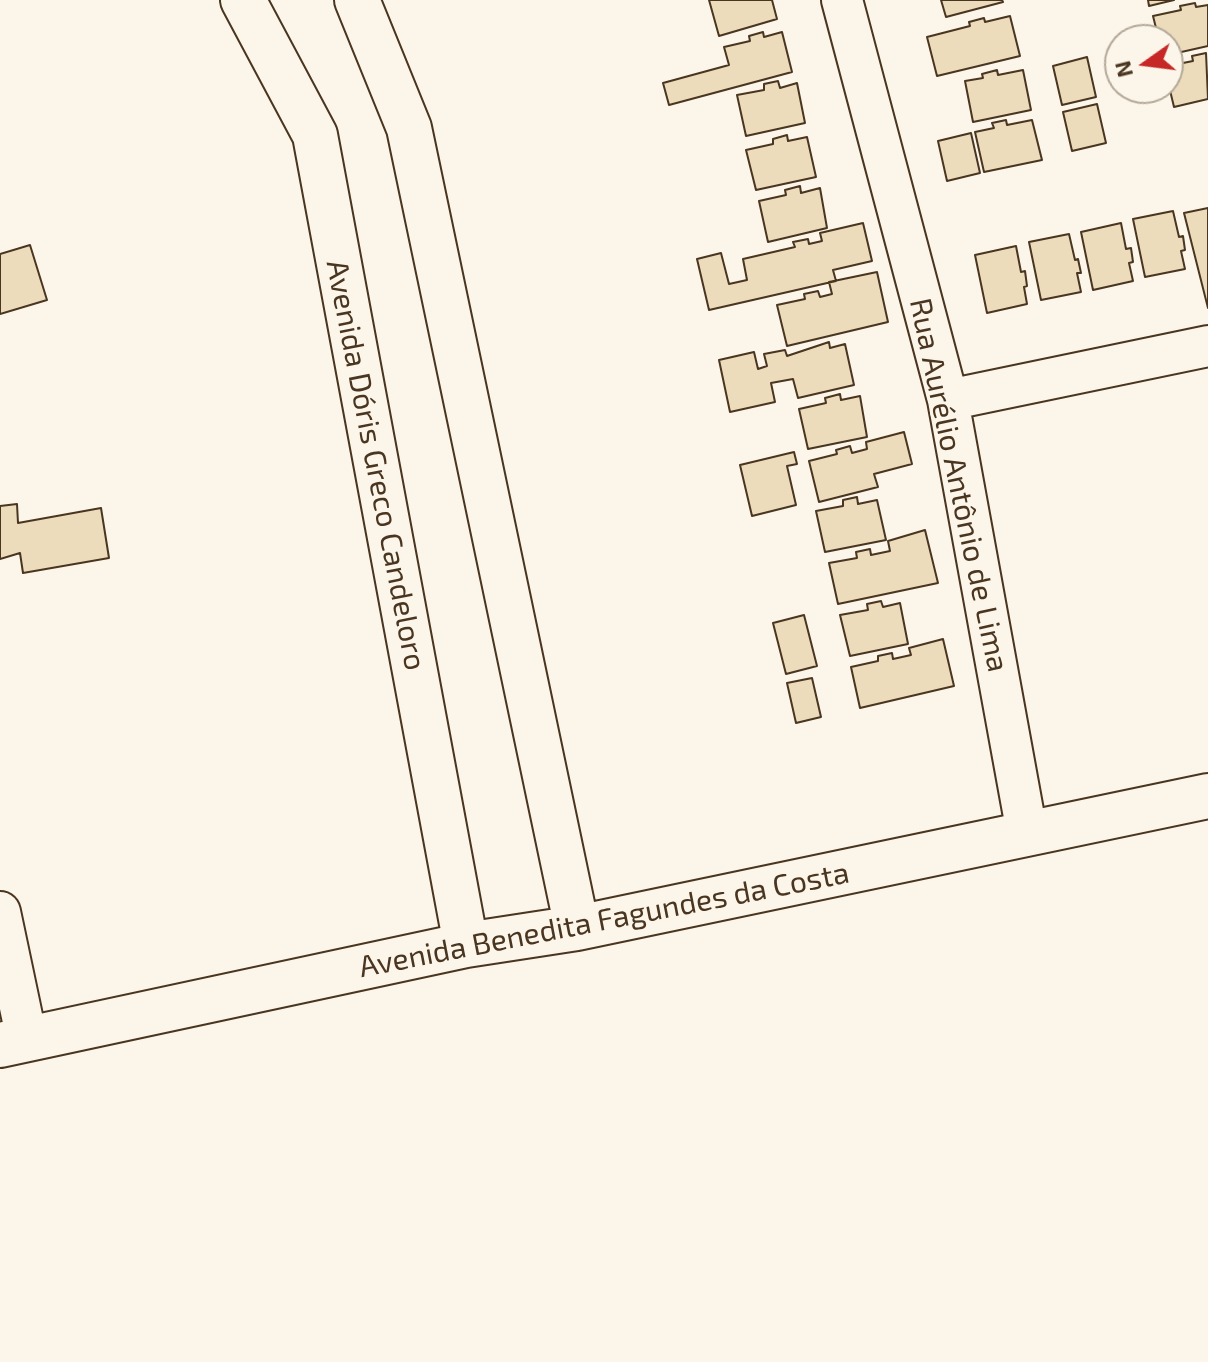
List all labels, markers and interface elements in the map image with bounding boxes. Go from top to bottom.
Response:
north arrow [1104,24,1184,104]
text: N [1108,58,1137,80]
street label: Avenida Dóris Greco Candeloro [319,257,433,673]
street label: Rua Aurélio Antônio de Lima [902,295,1016,675]
street label: Avenida Benedita Fagundes da Costa [356,855,852,985]

